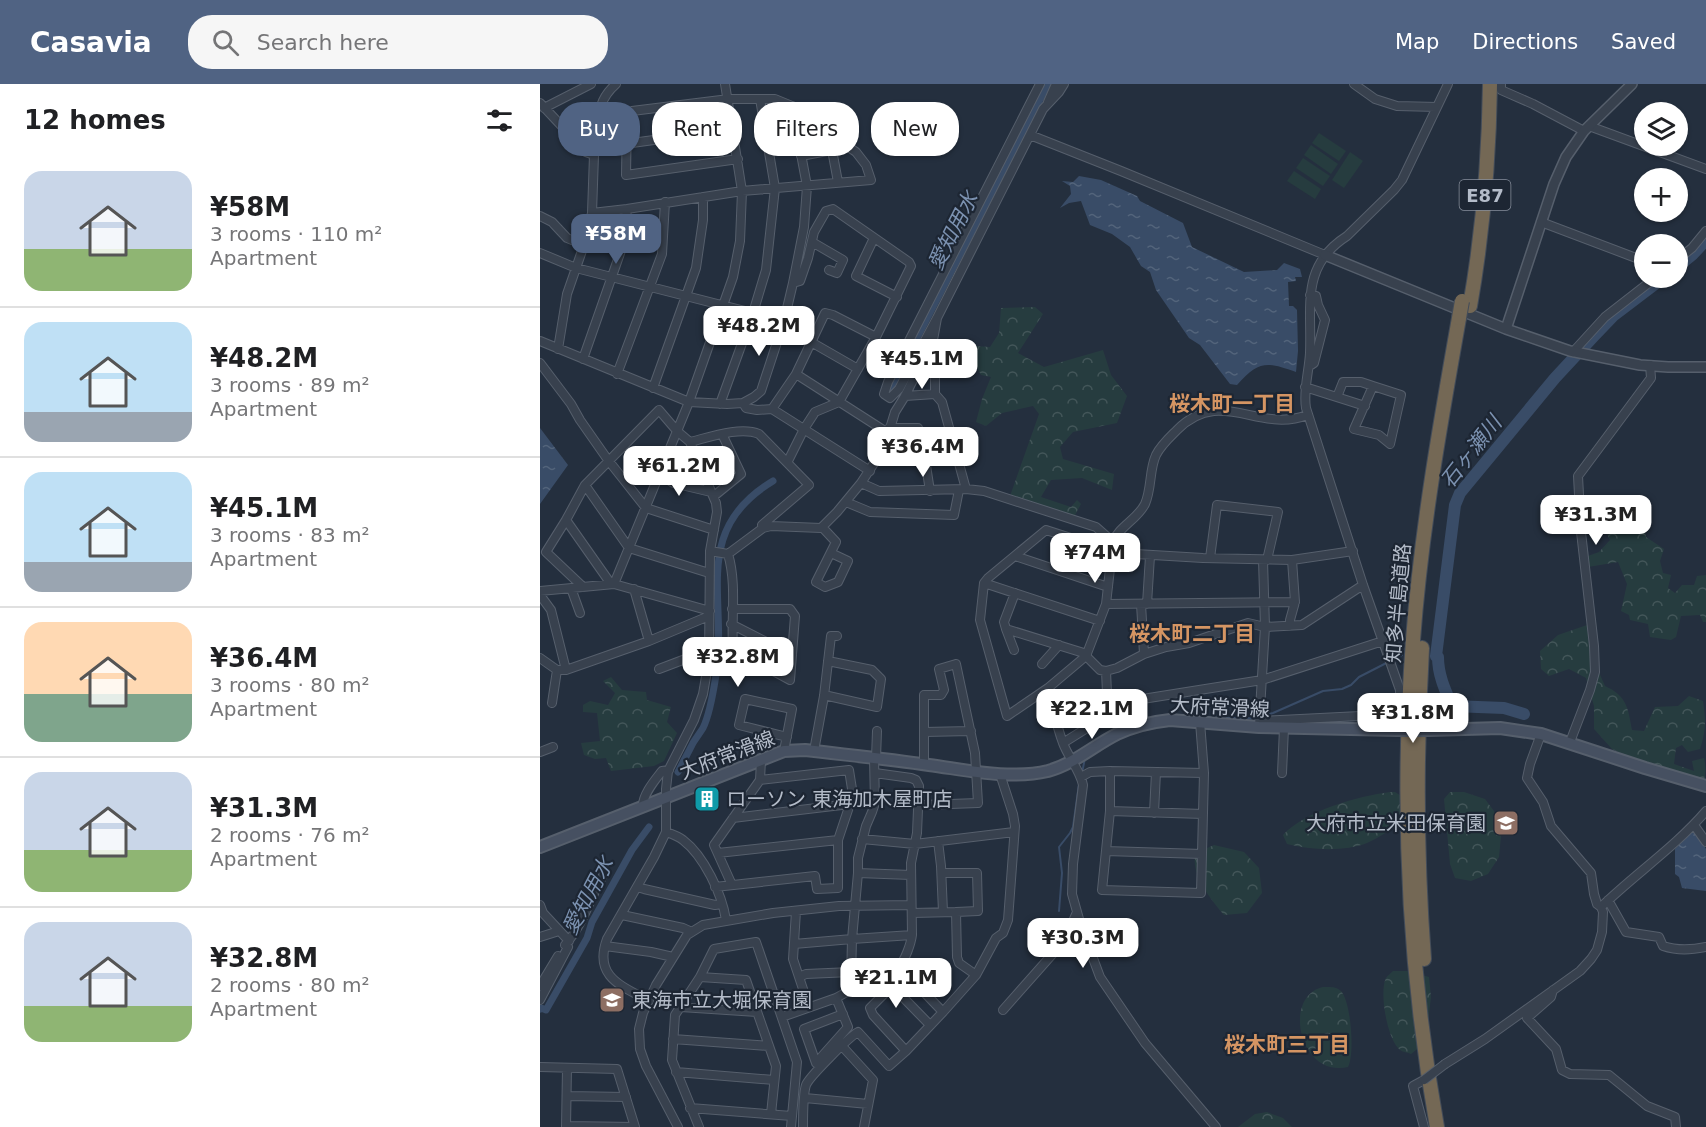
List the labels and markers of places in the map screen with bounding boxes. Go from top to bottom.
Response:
pin: ¥58M [580,214,652,265]
pin: ¥48.2M [710,306,808,357]
pin: ¥45.1M [873,339,971,390]
pin: ¥36.4M [874,427,972,478]
pin: ¥61.2M [630,446,728,497]
pin: ¥31.3M [1547,495,1645,546]
pin: ¥74M [1059,533,1131,584]
pin: ¥32.8M [689,637,787,688]
pin: ¥22.1M [1043,689,1141,740]
pin: ¥31.8M [1364,693,1462,744]
building icon: ローソン 東海加木屋町店 [692,784,722,814]
place label: ローソン 東海加木屋町店 [726,787,952,811]
school or university icon: 大府市立米田保育園 [1491,808,1521,838]
place label: 大府市立米田保育園 [1306,811,1486,835]
pin: ¥30.3M [1034,918,1132,969]
pin: ¥21.1M [847,958,945,1009]
school or university icon: 東海市立大堀保育園 [597,985,627,1015]
place label: 東海市立大堀保育園 [632,988,812,1012]

